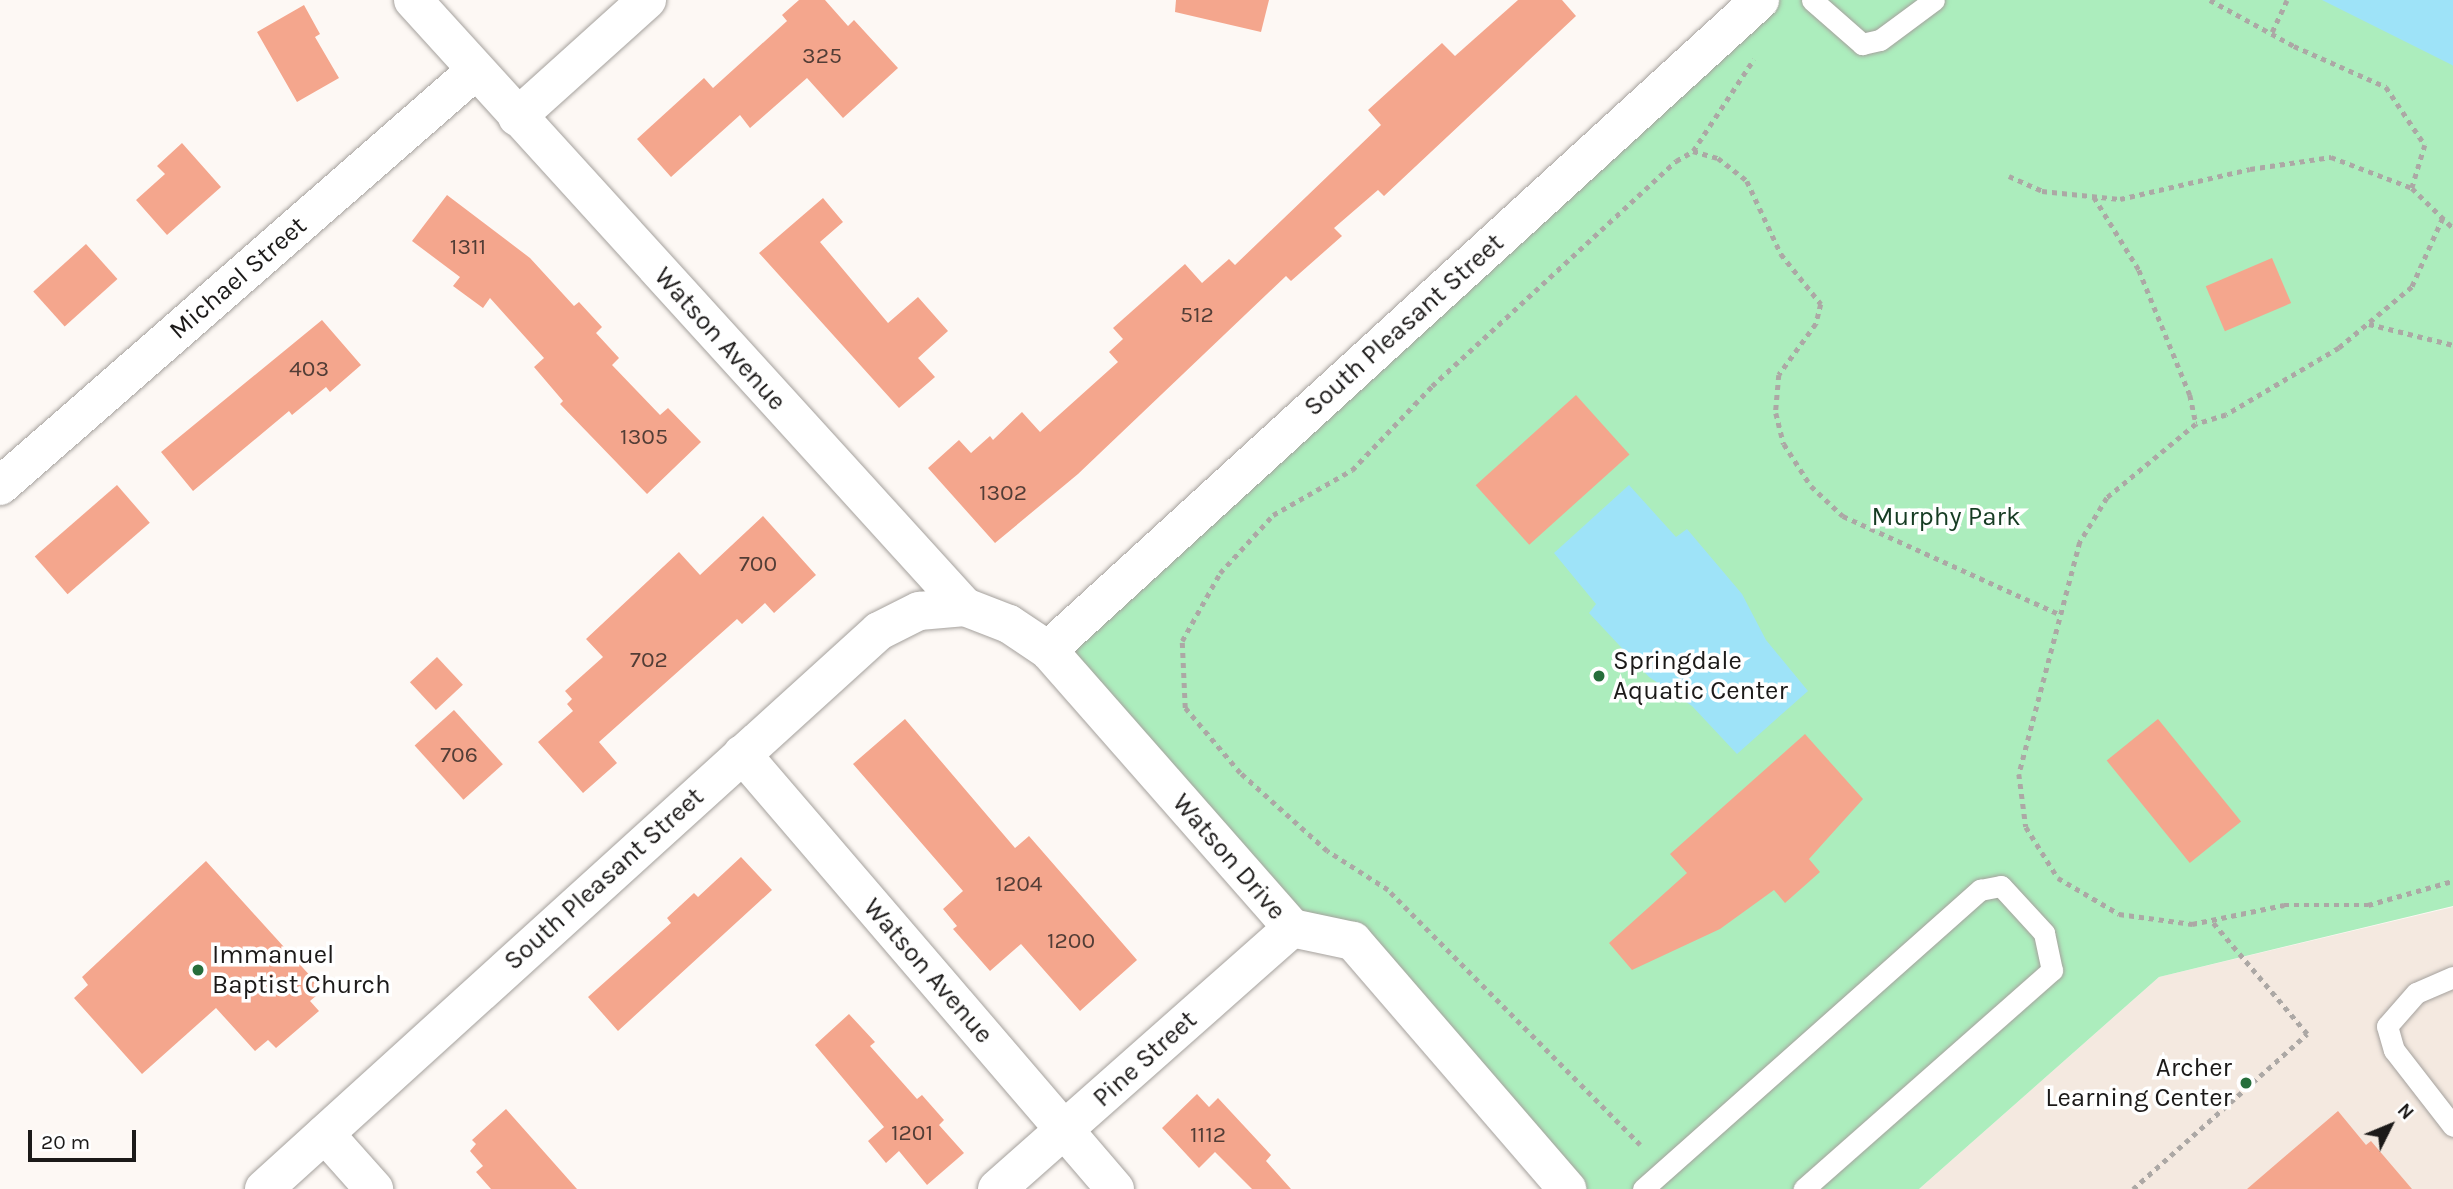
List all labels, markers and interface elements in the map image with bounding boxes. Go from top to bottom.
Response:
house number: 325 [802,42,842,70]
street label: Michael Street [163,210,313,346]
street label: South Pleasant Street [1298,227,1510,423]
house number: 1311 [450,233,486,261]
street label: Watson Avenue [648,261,792,417]
house number: 512 [1180,301,1214,329]
house number: 403 [289,355,329,383]
house number: 1305 [620,423,668,451]
house number: 1302 [979,479,1027,507]
park label: Murphy Park [1871,501,2021,533]
house number: 700 [739,550,777,578]
place label: Springdale Aquatic Center [1613,645,1788,706]
house number: 702 [630,646,668,674]
marker: Springdale Aquatic Center [1591,668,1607,684]
house number: 706 [440,741,478,769]
street label: South Pleasant Street [498,781,710,977]
street label: Watson Drive [1166,788,1292,926]
house number: 1204 [995,870,1043,898]
street label: Watson Avenue [857,892,999,1050]
house number: 1200 [1047,927,1095,955]
place label: Immanuel Baptist Church [212,939,391,1000]
marker: Immanuel Baptist Church [190,962,206,978]
street label: Pine Street [1087,1004,1203,1114]
place label: Archer Learning Center [2045,1052,2232,1114]
marker: Archer Learning Center [2238,1075,2254,1091]
north arrow [2355,1091,2425,1161]
text: N [2393,1099,2418,1124]
scale bar [32,1116,140,1160]
house number: 1201 [891,1119,933,1147]
house number: 1112 [1190,1121,1226,1149]
text: 20 m [41,1130,90,1154]

